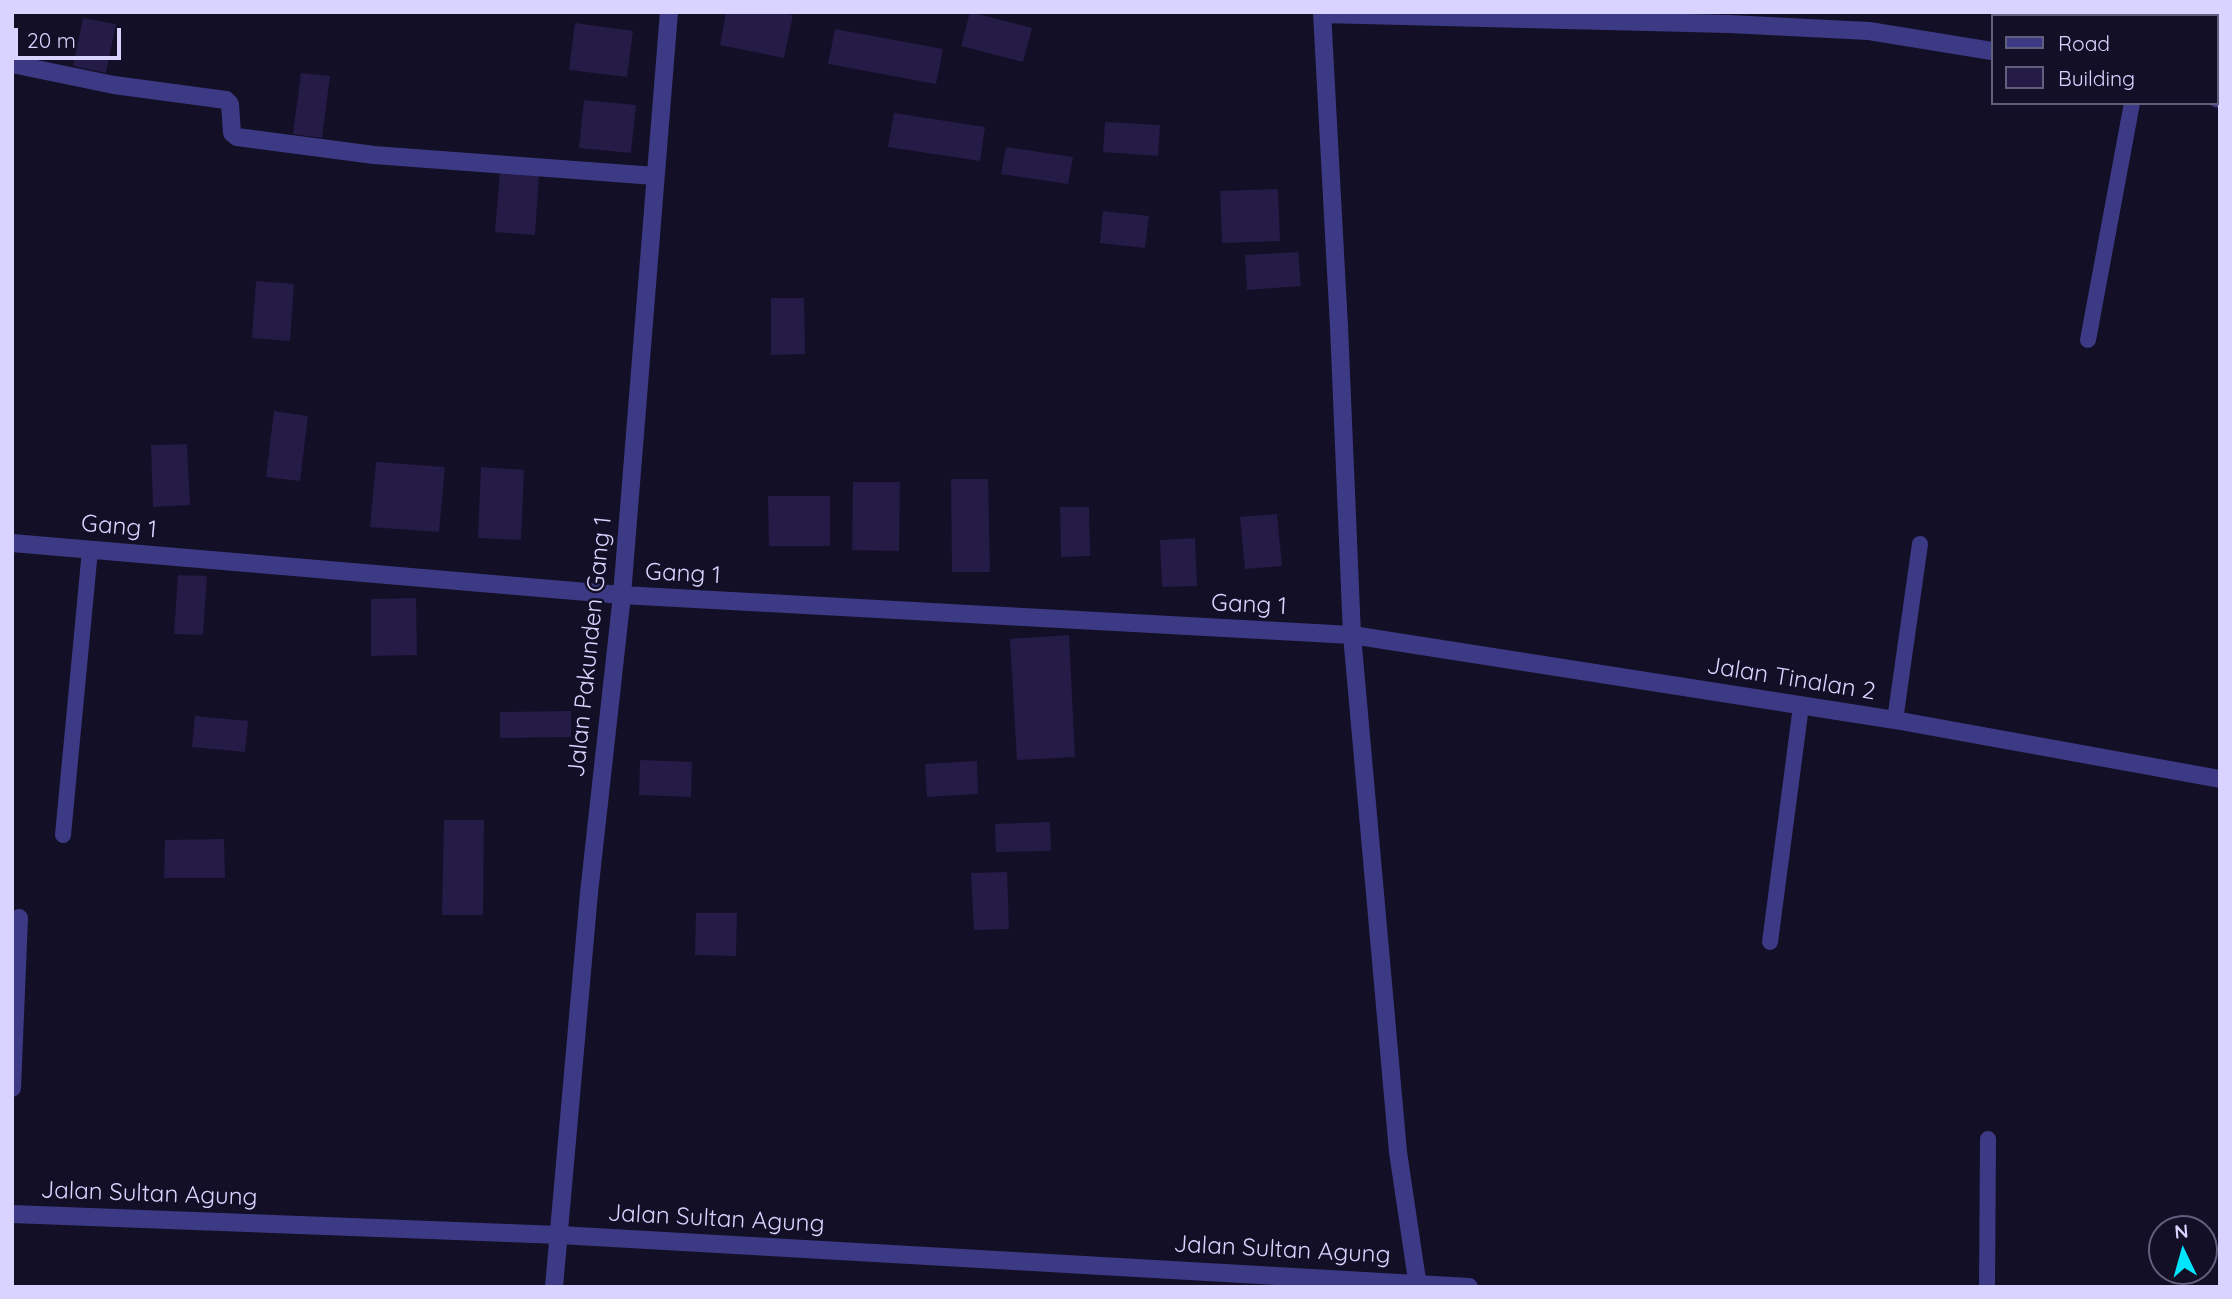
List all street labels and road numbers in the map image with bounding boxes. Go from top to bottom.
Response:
street label: Gang 1 [80,509,158,545]
street label: Jalan Pakunden Gang 1 [562,515,618,779]
street label: Gang 1 [644,558,722,590]
street label: Gang 1 [1210,589,1288,621]
street label: Jalan Tinalan 2 [1705,651,1877,707]
street label: Jalan Sultan Agung [40,1176,258,1212]
street label: Jalan Sultan Agung [607,1199,825,1239]
street label: Jalan Sultan Agung [1173,1230,1391,1270]

